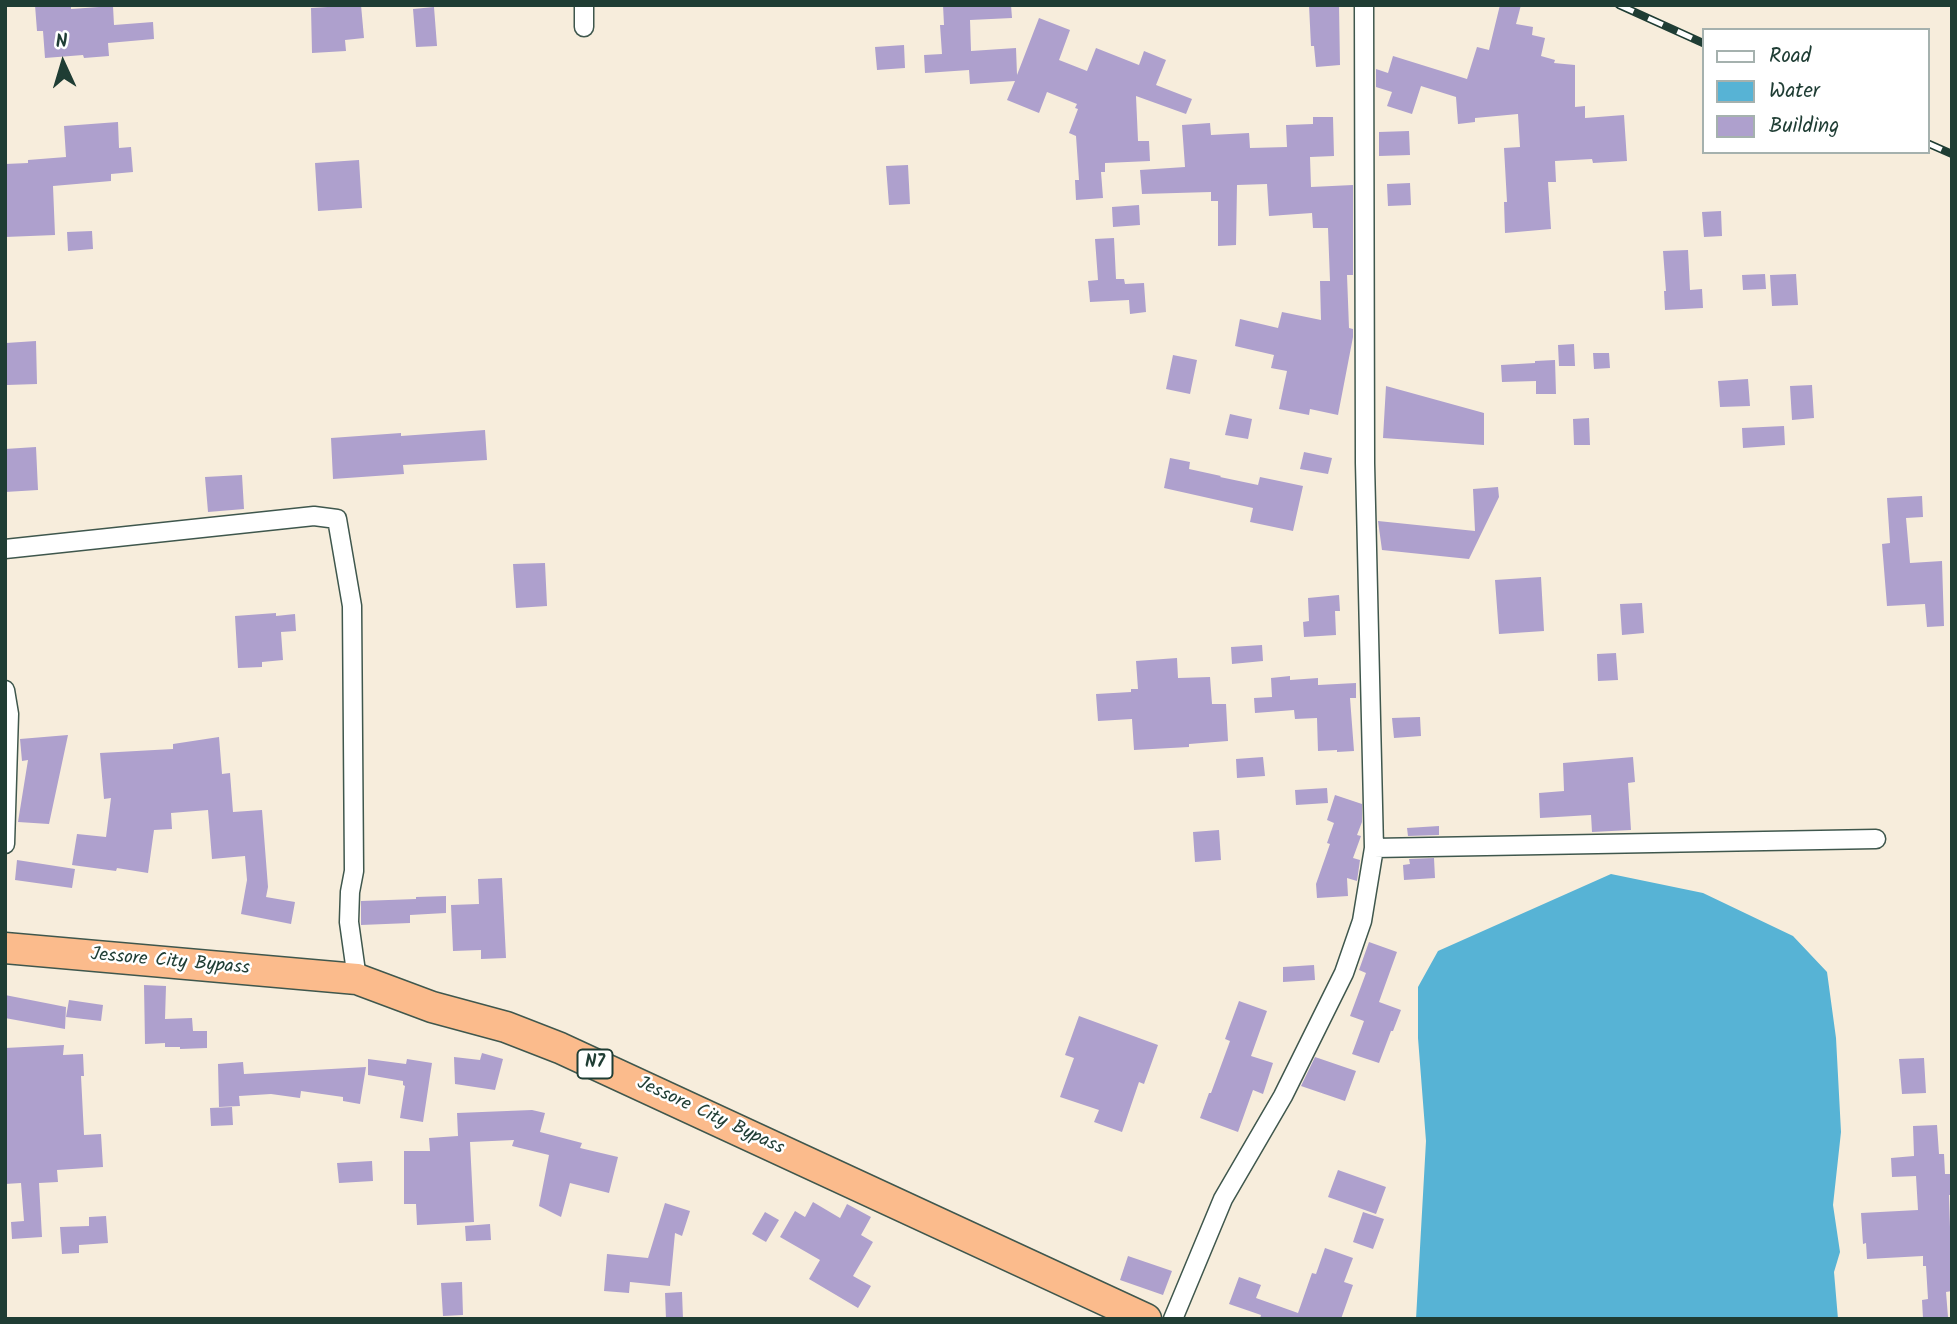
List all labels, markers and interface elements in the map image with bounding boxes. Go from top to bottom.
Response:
text: N [55,27,69,57]
north arrow [28,28,98,98]
legend [1702,28,1929,154]
text: Road [1769,40,1811,73]
text: Water [1769,75,1820,108]
text: Building [1769,110,1839,143]
street label: Jessore City Bypass [89,945,251,981]
road number: N7 [578,1050,612,1078]
street label: Jessore City Bypass [633,1073,787,1161]

